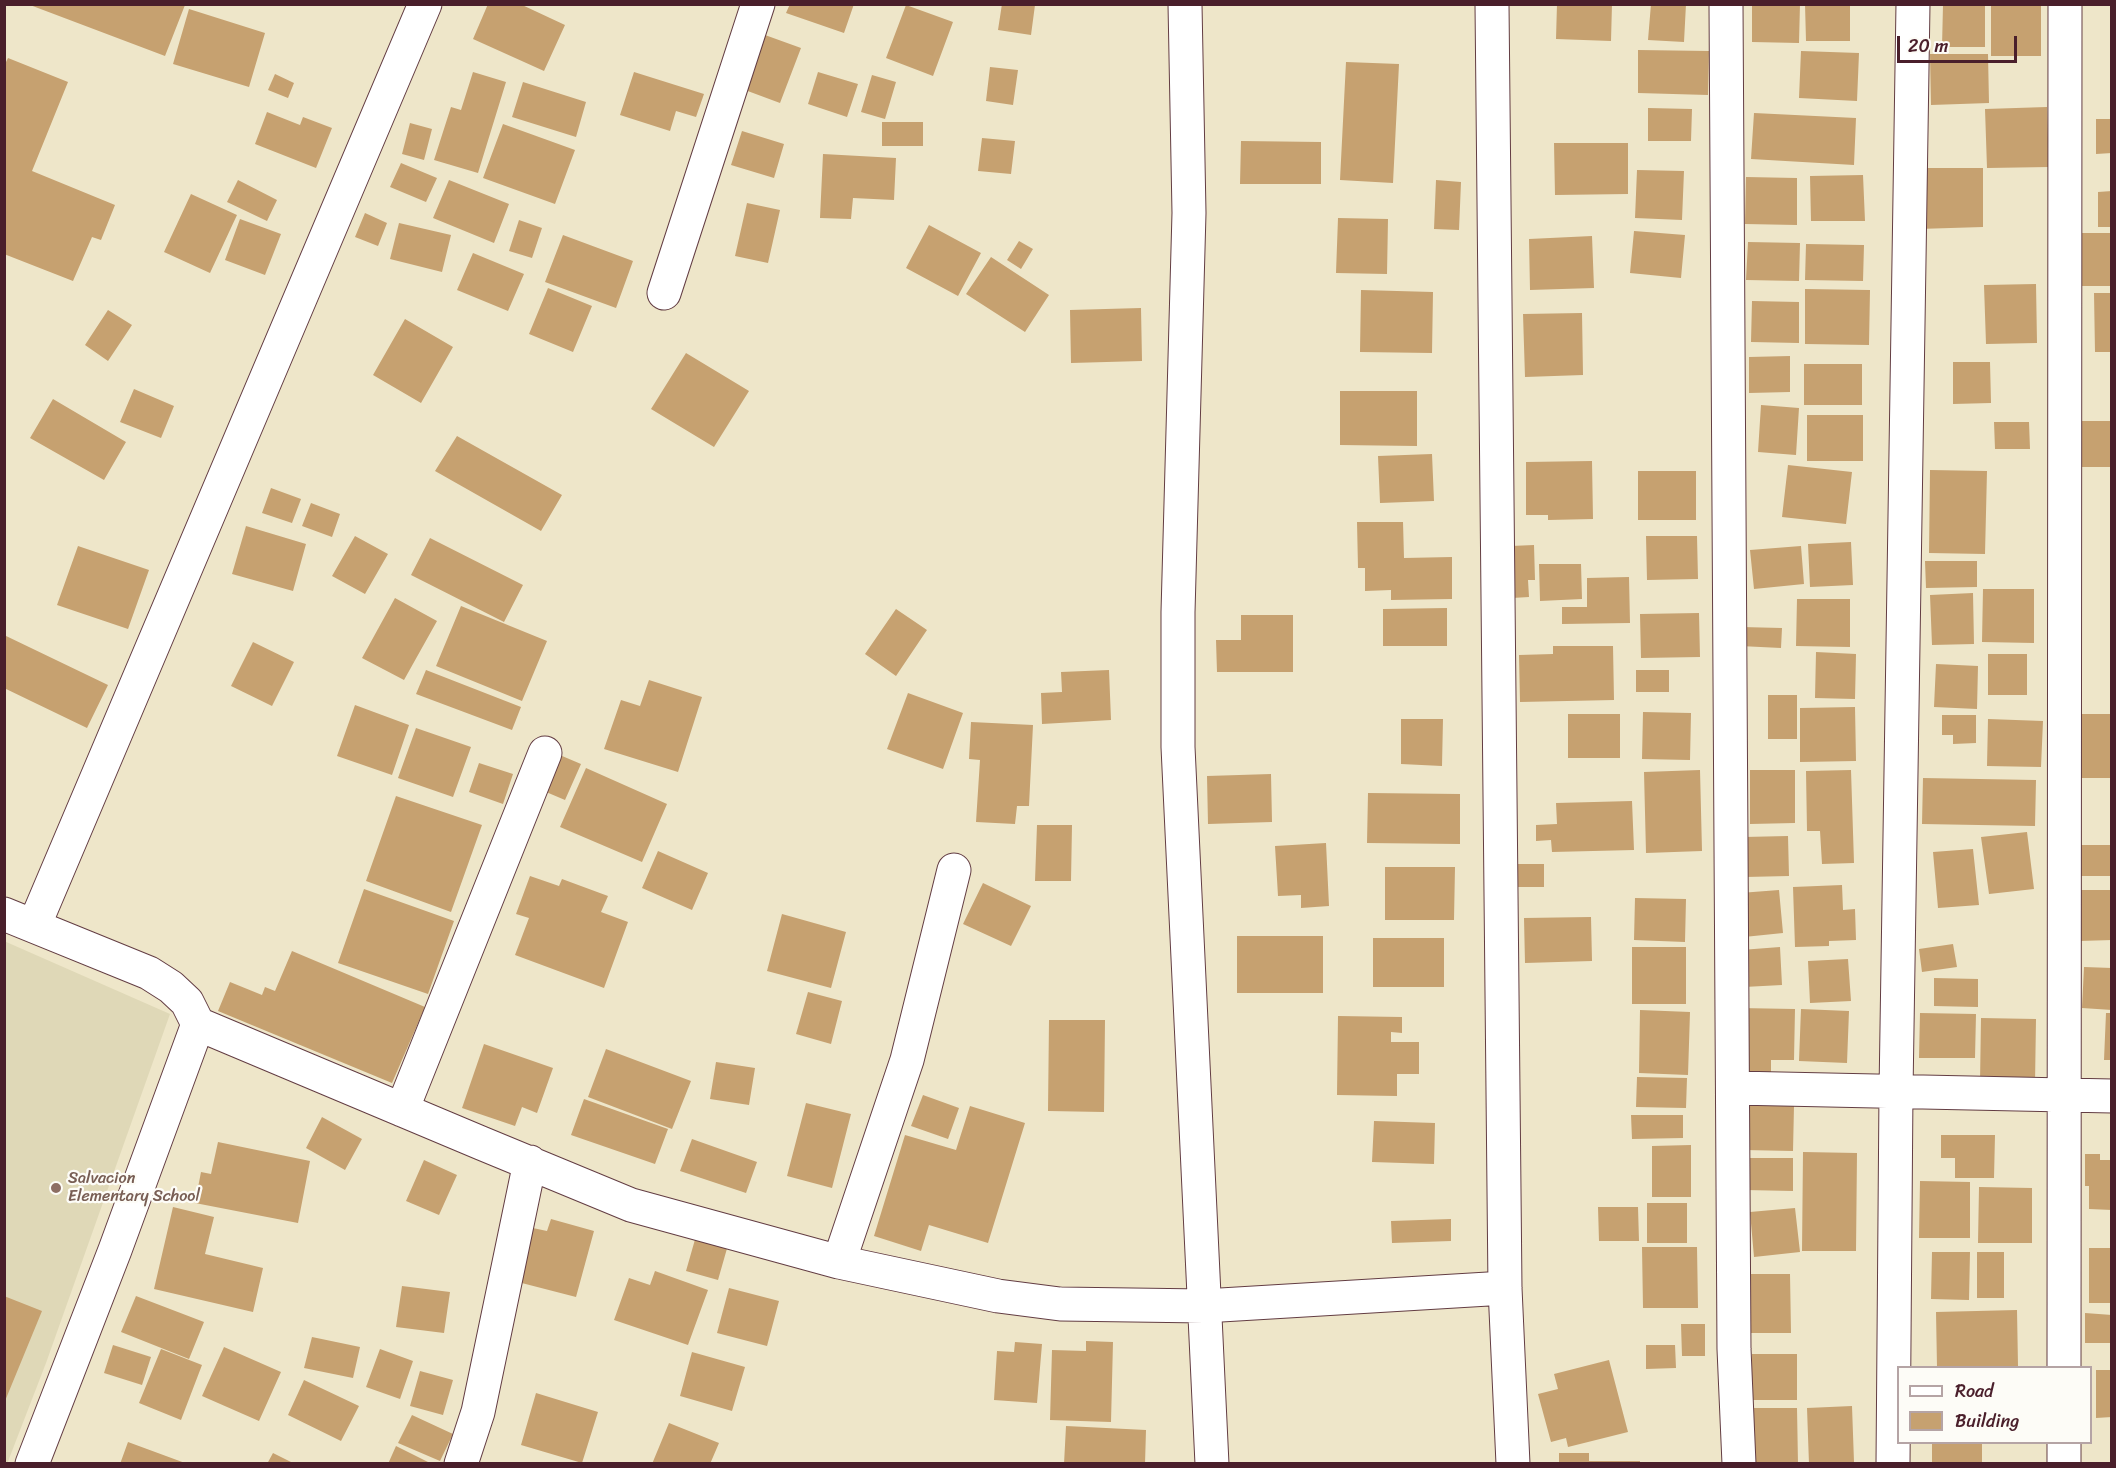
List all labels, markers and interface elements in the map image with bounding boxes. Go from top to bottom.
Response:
scale bar [1900,24,2020,62]
text: 20 m [1908,30,1948,62]
place label: Salvacion Elementary School [68,1169,200,1207]
marker: Salvacion Elementary School [49,1181,63,1195]
legend [1897,1366,2092,1444]
text: Road [1955,1375,1994,1407]
text: Building [1955,1405,2019,1437]

